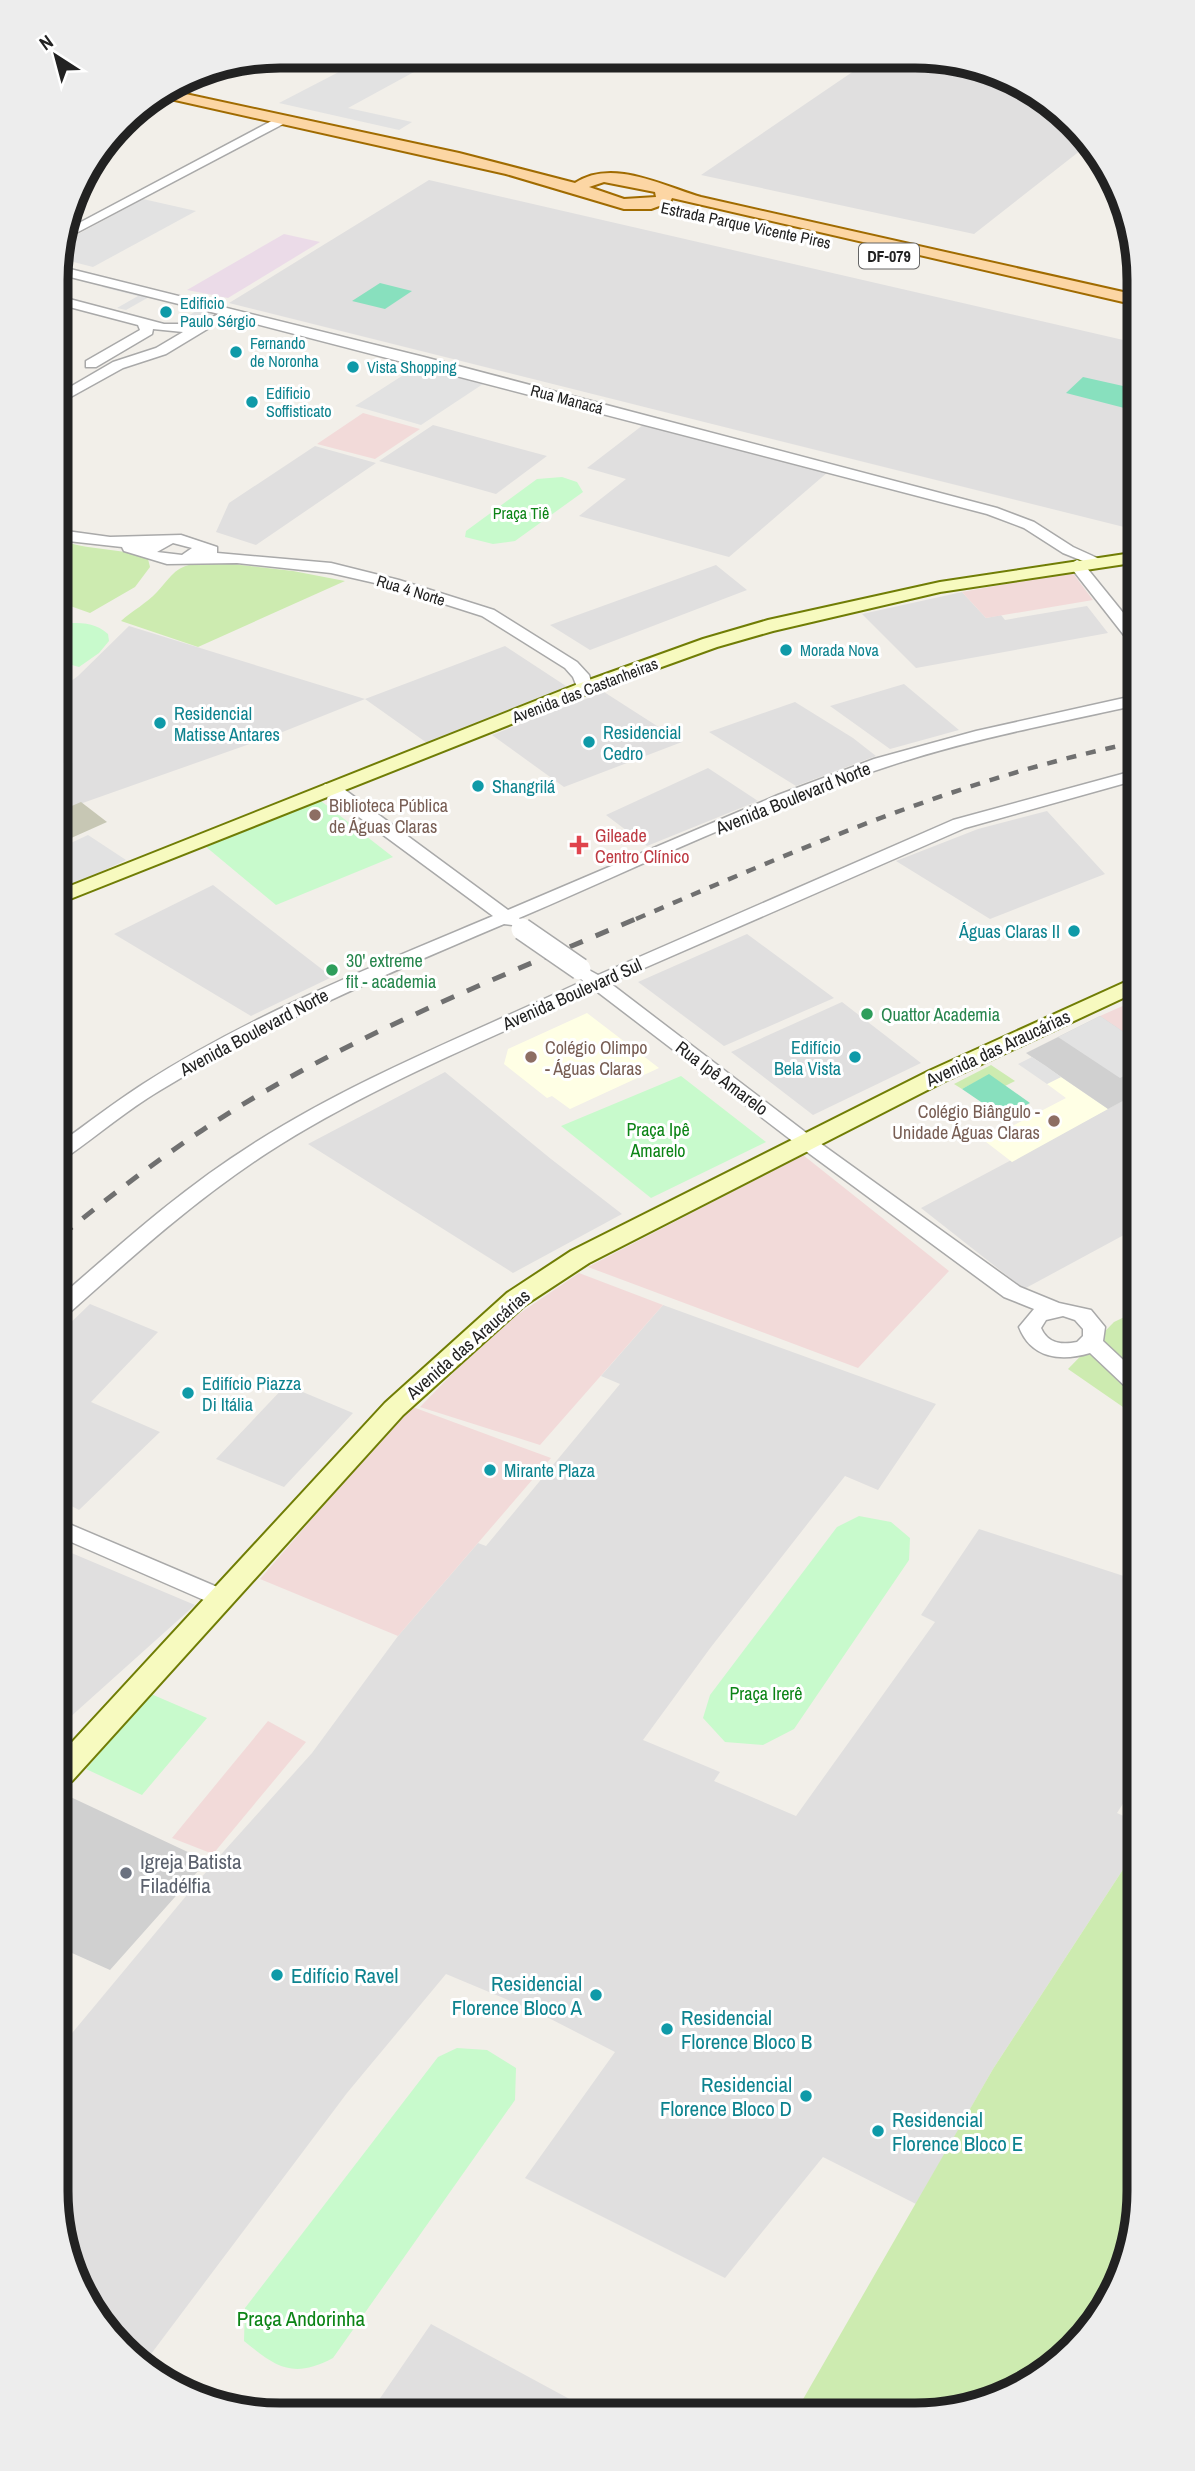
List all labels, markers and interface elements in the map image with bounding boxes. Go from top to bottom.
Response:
north arrow [21,21,91,91]
text: N [34,28,58,56]
street label: Estrada Parque Vicente Pires [659,196,833,254]
road number: DF-079 [859,244,919,268]
place label: Edificio Paulo Sérgio [180,292,256,332]
marker: Edificio Paulo Sérgio [158,304,174,320]
place label: Fernando de Noronha [250,332,319,372]
marker: Fernando de Noronha [228,344,244,360]
place label: Vista Shopping [367,356,457,378]
marker: Vista Shopping [345,359,361,375]
street label: Rua Manacá [528,379,606,419]
place label: Edificio Soffisticato [266,382,331,422]
marker: Edificio Soffisticato [244,394,260,410]
park label: Praça Tiê [493,502,549,524]
street label: Rua 4 Norte [374,569,448,611]
place label: Morada Nova [800,639,879,661]
marker: Morada Nova [778,642,794,658]
street label: Avenida das Castanheiras [508,652,661,728]
place label: Residencial Matisse Antares [174,701,280,747]
marker: Residencial Matisse Antares [152,715,168,731]
place label: Residencial Cedro [603,720,681,766]
marker: Residencial Cedro [581,734,597,750]
street label: Avenida Boulevard Norte [711,756,874,841]
place label: Shangrilá [492,774,555,799]
marker: Shangrilá [470,778,486,794]
place label: Biblioteca Pública de Águas Claras [329,793,448,839]
marker: Biblioteca Pública de Águas Claras [307,807,323,823]
place label: Gileade Centro Clínico [595,823,689,869]
marker: Gileade Centro Clínico [569,835,589,855]
place label: Águas Claras II [958,919,1060,944]
marker: Águas Claras II [1066,923,1082,939]
place label: 30' extreme fit - academia [346,948,436,994]
street label: Avenida Boulevard Sul [498,952,646,1036]
marker: 30' extreme fit - academia [324,962,340,978]
street label: Avenida Boulevard Norte [175,982,333,1082]
place label: Quattor Academia [881,1002,1000,1027]
street label: Avenida das Araucárias [921,1004,1074,1093]
marker: Quattor Academia [859,1006,875,1022]
place label: Colégio Olimpo - Águas Claras [545,1035,648,1081]
street label: Rua Ipê Amarelo [671,1035,773,1121]
place label: Edifício Bela Vista [774,1035,841,1081]
marker: Colégio Olimpo - Águas Claras [523,1049,539,1065]
marker: Edifício Bela Vista [847,1049,863,1065]
place label: Colégio Biângulo - Unidade Águas Claras [892,1099,1040,1145]
marker: Colégio Biângulo - Unidade Águas Claras [1046,1113,1062,1129]
park label: Praça Ipê Amarelo [626,1117,690,1163]
street label: Avenida das Araucárias [400,1283,535,1405]
place label: Edifício Piazza Di Itália [202,1371,301,1417]
marker: Edifício Piazza Di Itália [180,1385,196,1401]
place label: Mirante Plaza [504,1458,595,1483]
marker: Mirante Plaza [482,1462,498,1478]
park label: Praça Irerê [729,1681,803,1706]
place label: Igreja Batista Filadélfia [140,1847,242,1900]
marker: Igreja Batista Filadélfia [118,1865,134,1881]
place label: Edifício Ravel [291,1961,398,1990]
marker: Edifício Ravel [269,1967,285,1983]
place label: Residencial Florence Bloco A [452,1969,583,2022]
marker: Residencial Florence Bloco A [588,1987,604,2003]
place label: Residencial Florence Bloco B [681,2003,812,2056]
marker: Residencial Florence Bloco B [659,2021,675,2037]
place label: Residencial Florence Bloco D [660,2070,792,2123]
marker: Residencial Florence Bloco D [798,2088,814,2104]
place label: Residencial Florence Bloco E [892,2105,1023,2158]
marker: Residencial Florence Bloco E [870,2123,886,2139]
park label: Praça Andorinha [237,2304,366,2333]

